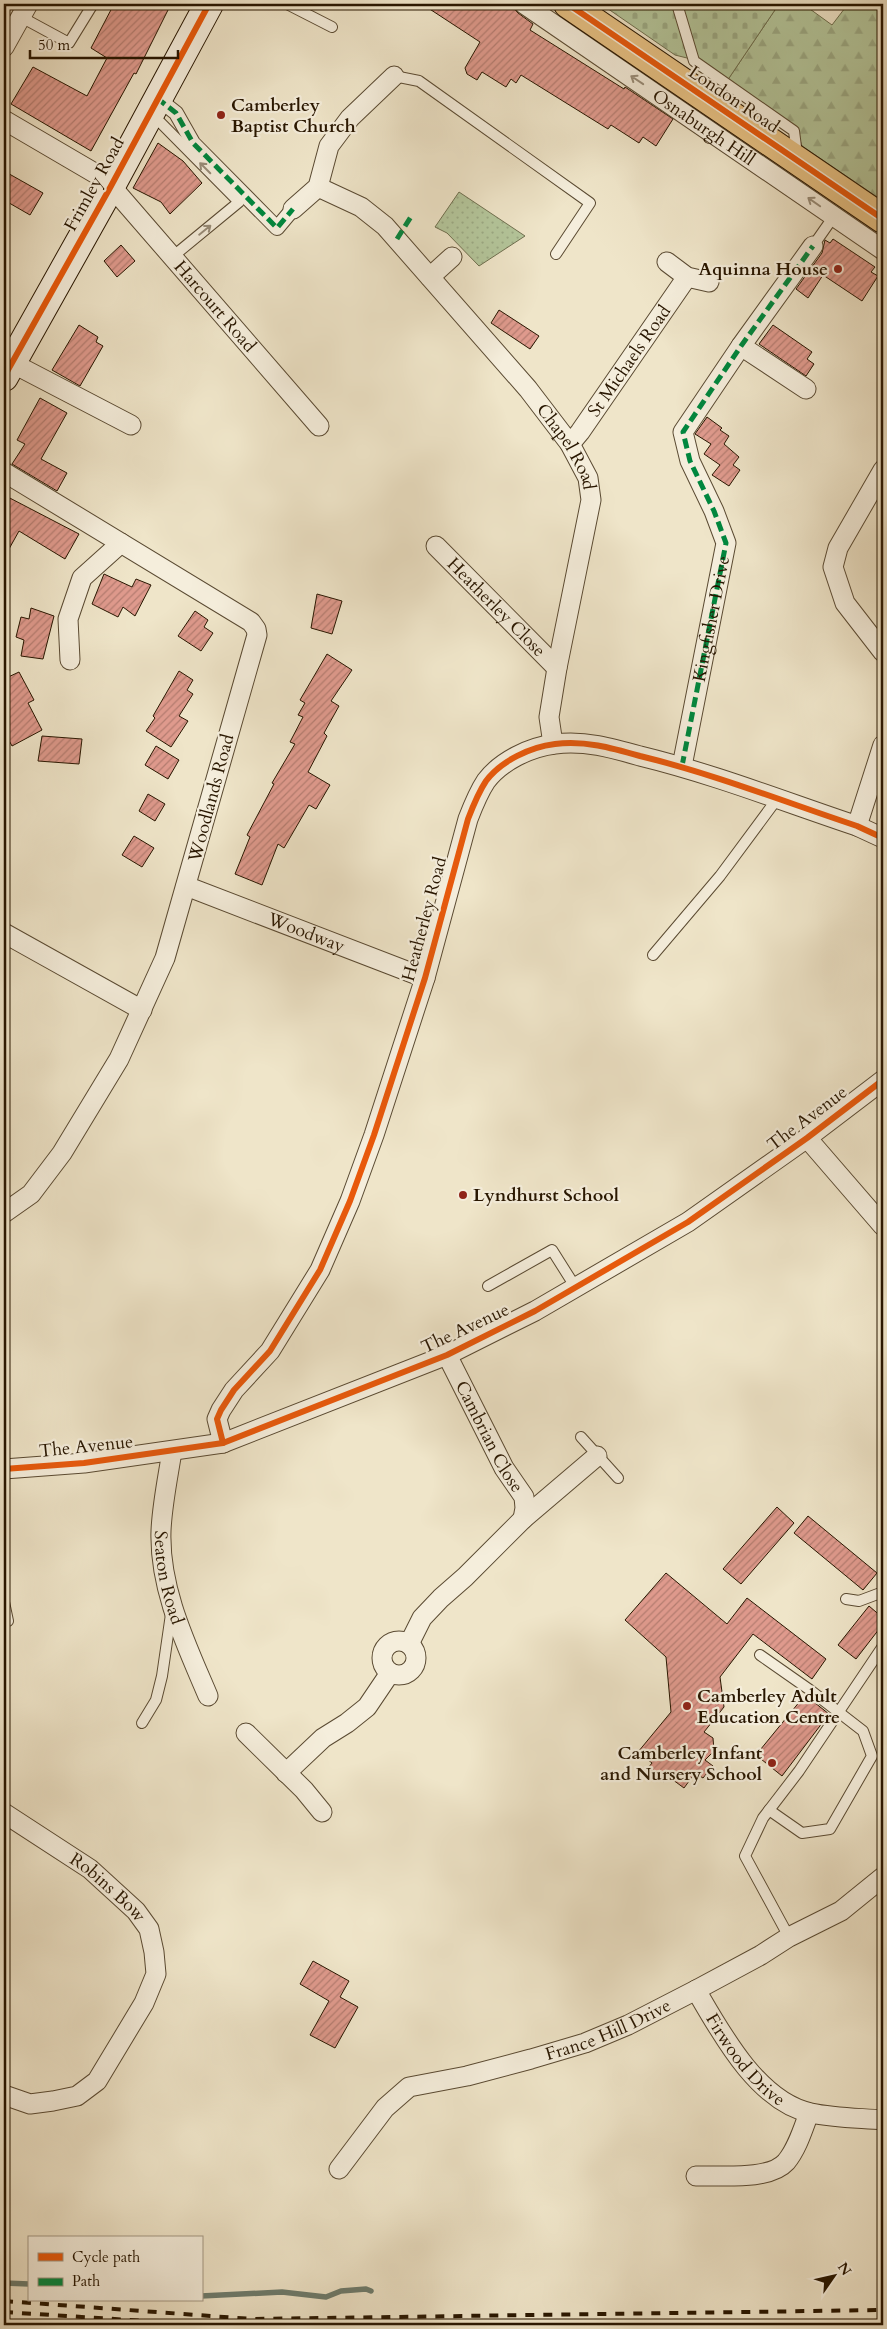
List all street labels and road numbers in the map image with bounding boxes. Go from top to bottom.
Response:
street label: London Road [683,60,784,139]
street label: Osnaburgh Hill [647,83,760,172]
street label: Frimley Road [58,132,131,236]
street label: Harcourt Road [168,255,262,358]
street label: St Michaels Road [582,300,677,422]
street label: Chapel Road [530,398,602,492]
street label: Heatherley Close [441,552,551,663]
street label: Kingfisher Drive [687,554,736,684]
street label: Woodlands Road [182,731,241,866]
street label: Heatherley Road [396,854,453,984]
street label: Woodway [263,906,349,959]
street label: The Avenue [762,1080,853,1157]
street label: The Avenue [417,1297,513,1360]
street label: Cambrian Close [449,1377,529,1498]
street label: The Avenue [38,1429,134,1464]
street label: Seaton Road [148,1531,190,1628]
street label: Robins Bow [65,1847,152,1927]
street label: France Hill Drive [543,1993,675,2067]
street label: Firwood Drive [699,2009,790,2112]

